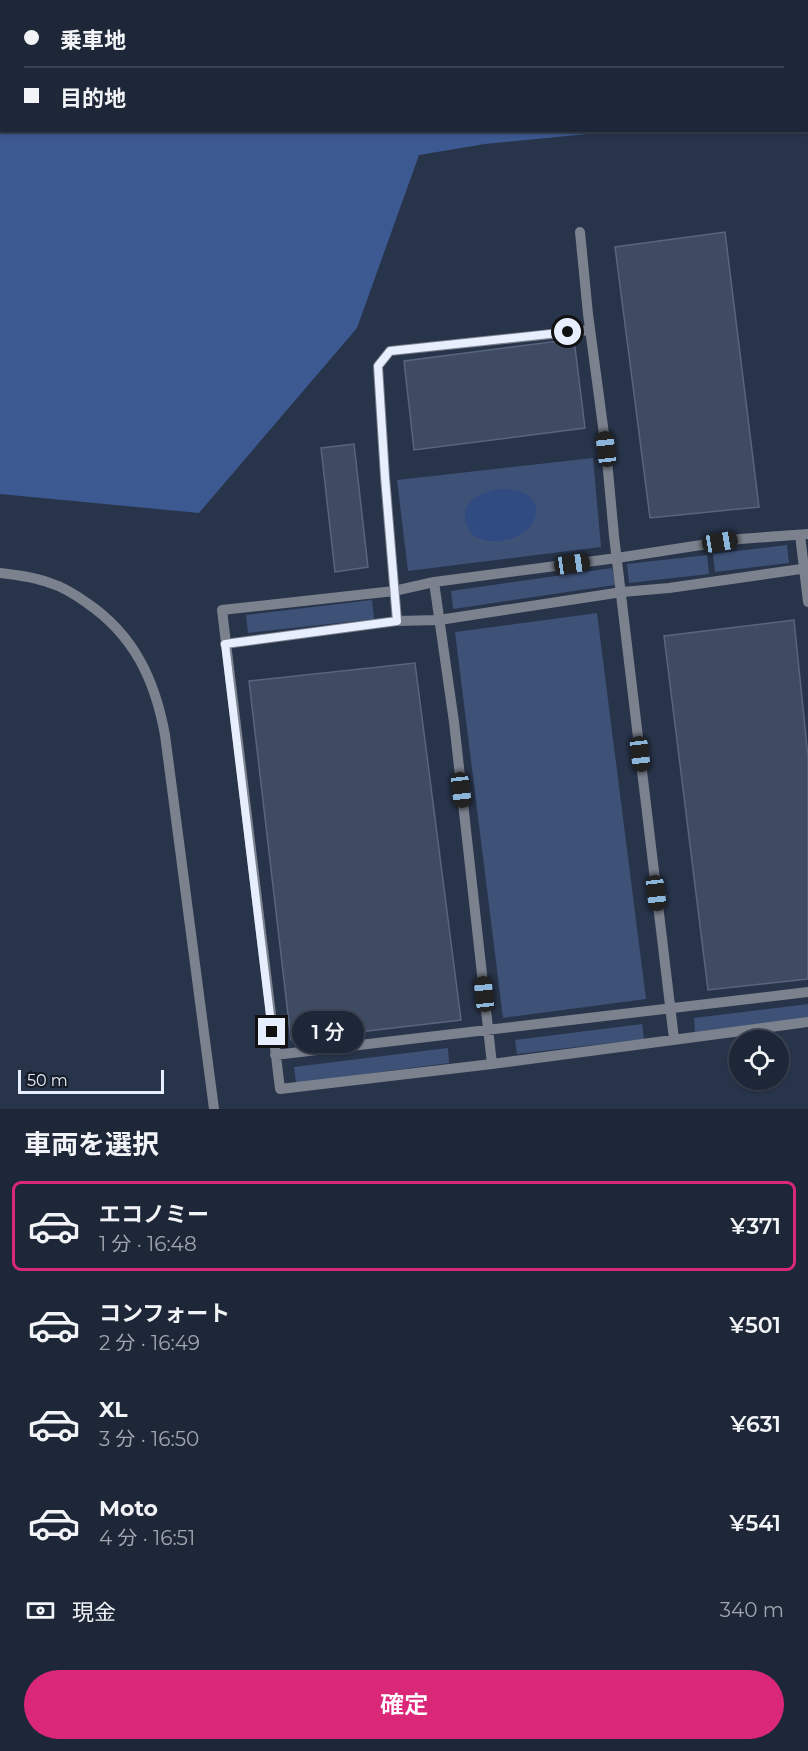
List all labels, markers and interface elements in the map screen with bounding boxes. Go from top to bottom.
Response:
text: 乗車地 [60,27,126,54]
text: 目的地 [60,85,126,112]
route start [554,318,581,345]
car [595,430,617,468]
car [701,530,739,554]
car [553,553,591,575]
car [629,735,651,773]
car [450,771,472,809]
car [645,874,667,912]
car [473,975,495,1013]
callout: 1 分 [293,1011,365,1053]
route end [258,1018,285,1045]
text: 1 分 [311,1020,345,1044]
map controls [729,1030,789,1090]
button: locate [729,1030,789,1090]
scale bar [18,1067,164,1094]
text: 50 m [27,1071,68,1090]
text: 車両を選択 [24,1128,159,1161]
icon: car [27,1199,81,1253]
text: エコノミー [99,1201,209,1228]
text: ¥371 [730,1213,781,1240]
text: 1 分 · 16:48 [99,1232,197,1256]
icon: car [27,1298,81,1352]
text: コンフォート [99,1300,230,1327]
text: ¥501 [729,1312,781,1339]
text: 2 分 · 16:49 [99,1331,200,1355]
text: XL [99,1396,128,1423]
icon: car [27,1397,81,1451]
text: ¥631 [730,1411,781,1438]
text: 3 分 · 16:50 [99,1427,199,1451]
text: Moto [99,1495,158,1522]
icon: car [27,1496,81,1550]
text: ¥541 [730,1510,781,1537]
text: 4 分 · 16:51 [99,1526,195,1550]
icon: cash [24,1594,57,1627]
text: 340 m [720,1598,784,1622]
text: 現金 [72,1599,116,1626]
button: 確定 [24,1670,784,1739]

